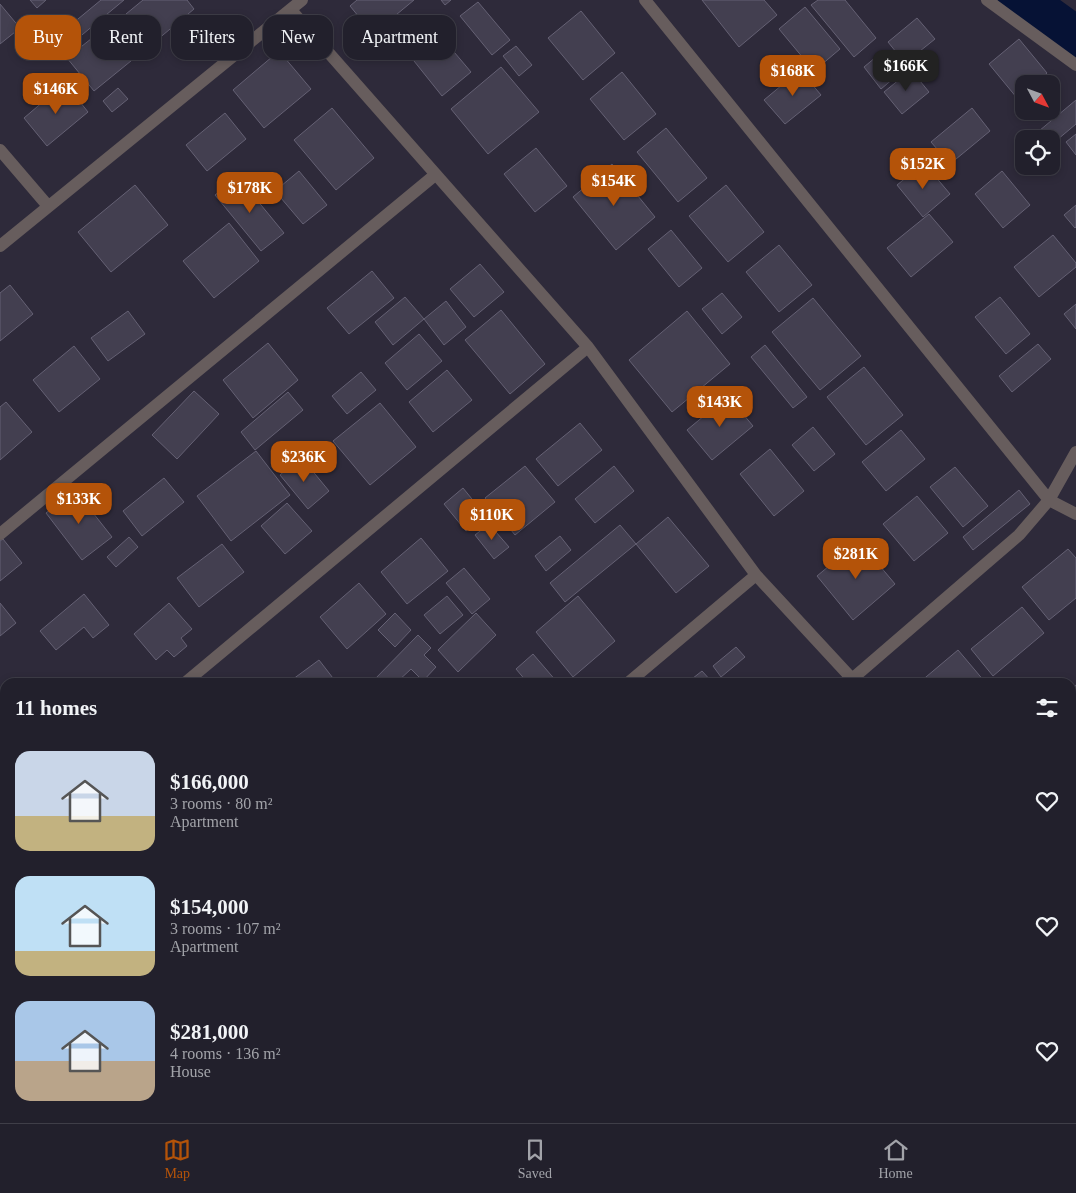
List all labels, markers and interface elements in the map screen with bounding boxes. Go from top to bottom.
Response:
chip: Buy [15,15,81,60]
chip: Rent [91,15,161,60]
chip: Filters [171,15,253,60]
chip: New [263,15,333,60]
chip: Apartment [343,15,456,60]
pin: $166K [871,49,941,92]
pin: $168K [758,54,828,97]
text: $166K [884,57,928,74]
text: $168K [771,62,815,79]
pin: $146K [21,72,91,115]
north arrow [1015,75,1060,120]
map controls [1015,75,1060,175]
text: $146K [34,80,78,97]
button: locate [1015,130,1060,175]
pin: $152K [888,148,958,190]
text: $152K [901,155,945,172]
pin: $154K [579,164,649,207]
pin: $178K [215,172,285,214]
text: $154K [592,172,636,189]
text: $178K [228,179,272,196]
pin: $143K [685,386,755,428]
text: $143K [698,393,742,410]
pin: $236K [269,440,339,483]
text: $236K [282,448,326,465]
pin: $133K [44,482,114,525]
text: $133K [57,490,101,507]
pin: $110K [457,498,527,541]
text: $110K [470,506,514,523]
pin: $281K [821,538,891,580]
text: $281K [834,545,878,562]
icon: filters [1033,694,1061,722]
text: 11 homes [15,696,97,720]
text: $166,000 [170,770,249,794]
icon: home [55,771,115,831]
icon: heart [1033,787,1061,815]
text: 3 rooms · 80 m² [170,795,273,812]
text: Apartment [170,813,238,830]
text: $154,000 [170,895,249,919]
icon: home [55,896,115,956]
icon: heart [1033,912,1061,940]
text: 3 rooms · 107 m² [170,920,281,937]
text: Apartment [170,938,238,955]
text: $281,000 [170,1020,249,1044]
icon: home [55,1021,115,1081]
icon: heart [1033,1037,1061,1065]
text: 4 rooms · 136 m² [170,1045,281,1062]
text: House [170,1063,211,1080]
tab: Map [163,1136,191,1182]
tab: Saved [518,1136,552,1182]
tab: Home [879,1136,913,1182]

